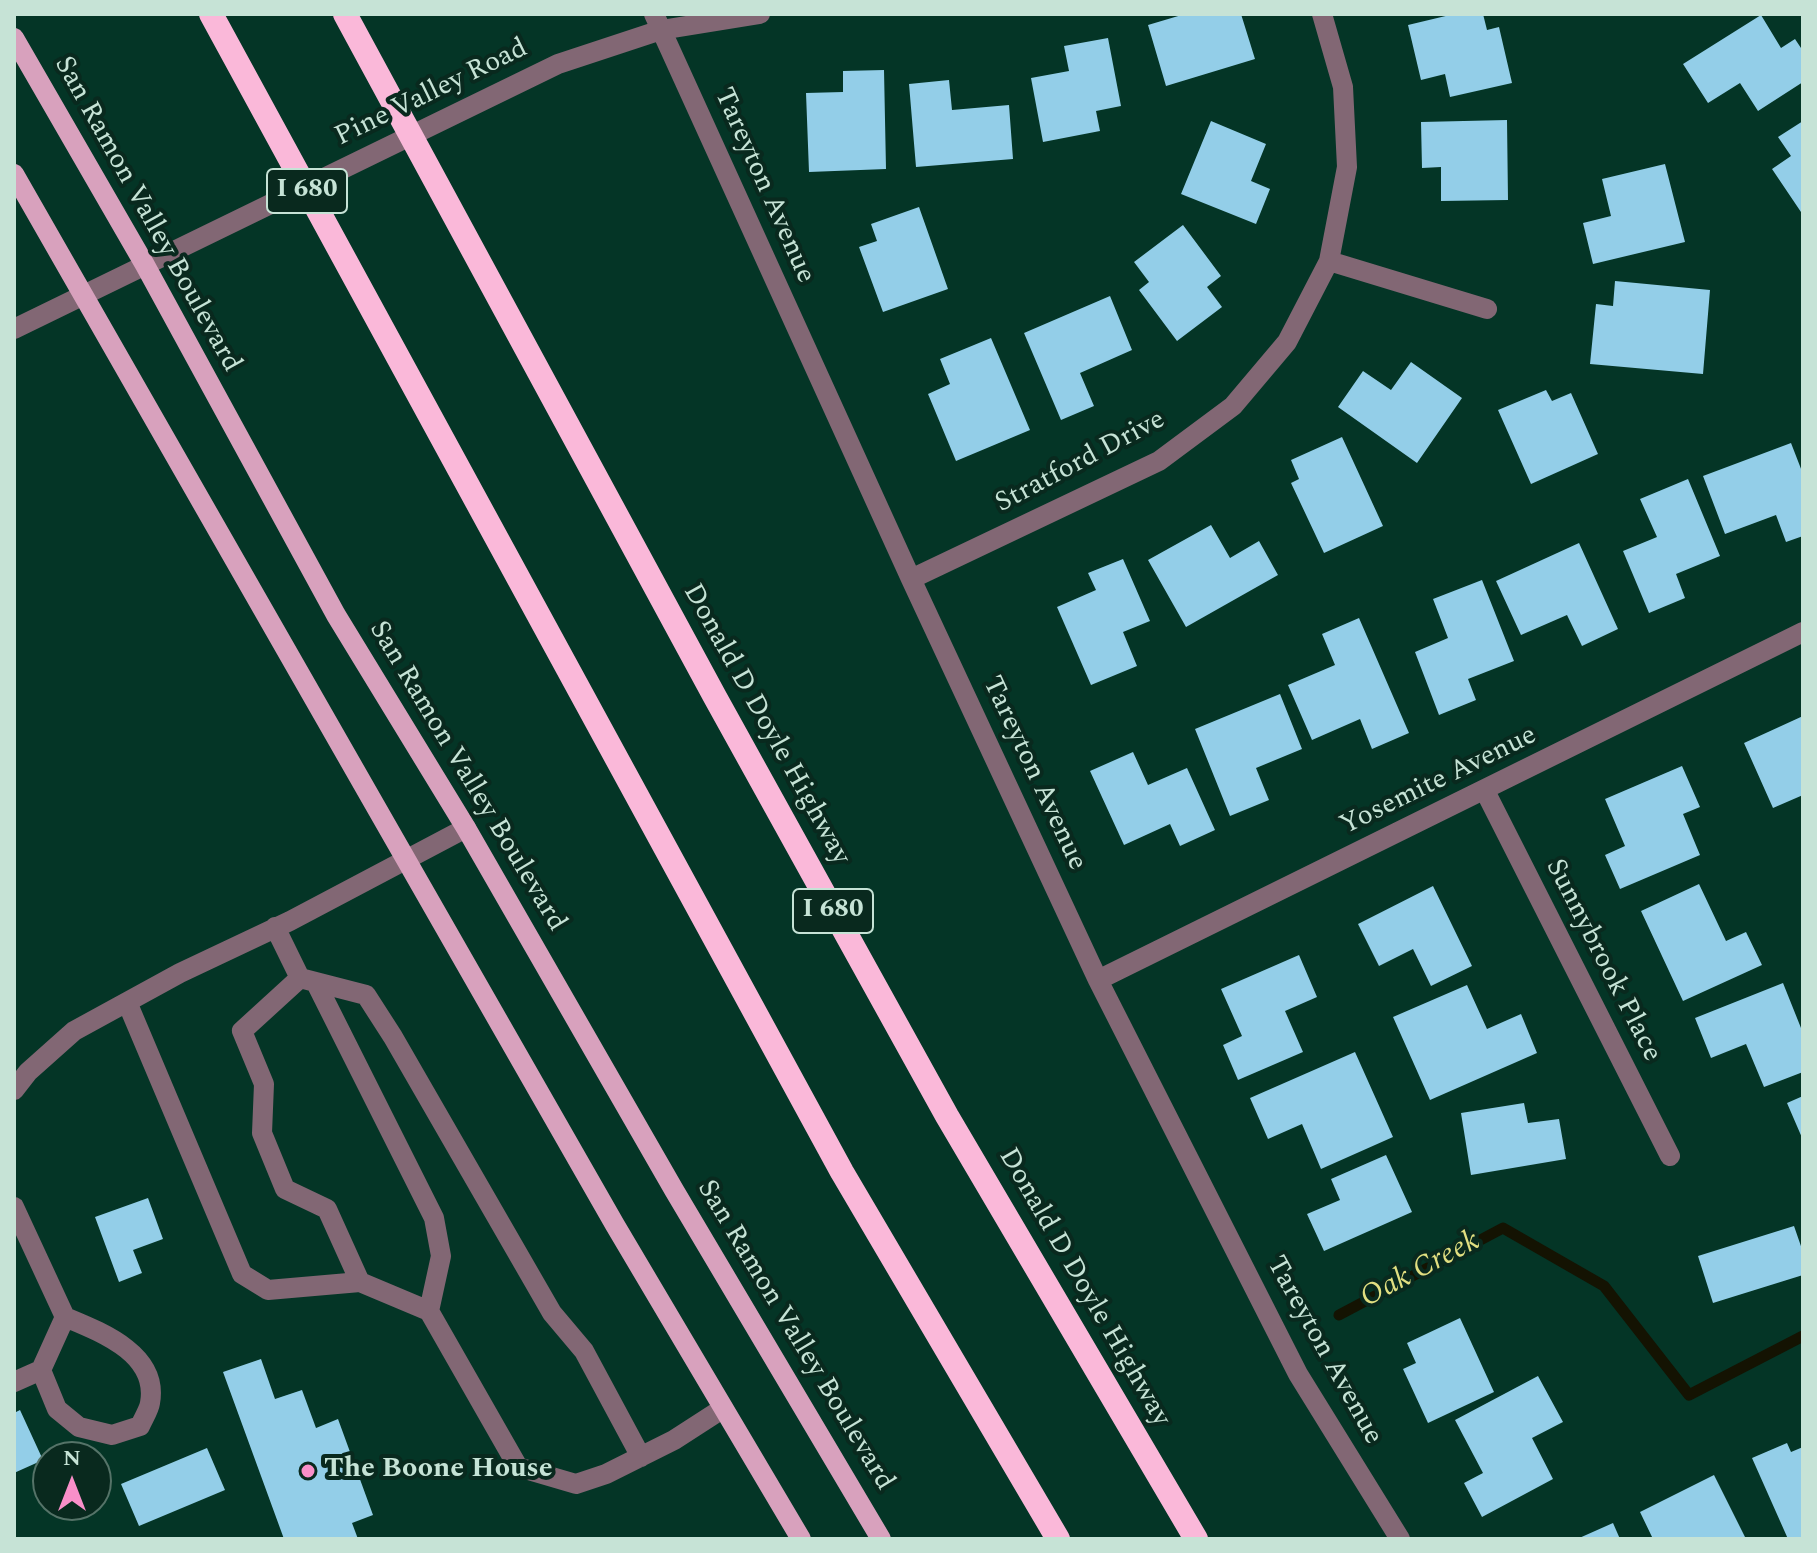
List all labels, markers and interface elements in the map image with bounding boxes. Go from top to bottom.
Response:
street label: Pine Valley Road [330,33,534,155]
street label: San Ramon Valley Boulevard [45,51,247,379]
street label: Tareyton Avenue [705,83,821,289]
road number: I 680 [267,169,347,213]
street label: Stratford Drive [990,404,1172,522]
street label: Donald D Doyle Highway [674,579,856,871]
street label: San Ramon Valley Boulevard [360,616,572,938]
street label: Tareyton Avenue [973,672,1093,876]
street label: Yosemite Avenue [1335,720,1543,844]
street label: Sunnybrook Place [1536,854,1668,1068]
road number: I 680 [793,889,873,933]
street label: Donald D Doyle Highway [990,1143,1176,1433]
street label: San Ramon Valley Boulevard [688,1175,900,1497]
water label: Oak Creek [1355,1225,1487,1317]
street label: Tareyton Avenue [1257,1251,1389,1451]
north arrow [32,1441,112,1521]
text: N [63,1442,81,1475]
place label: The Boone House [324,1454,553,1488]
marker: The Boone House [299,1462,317,1480]

